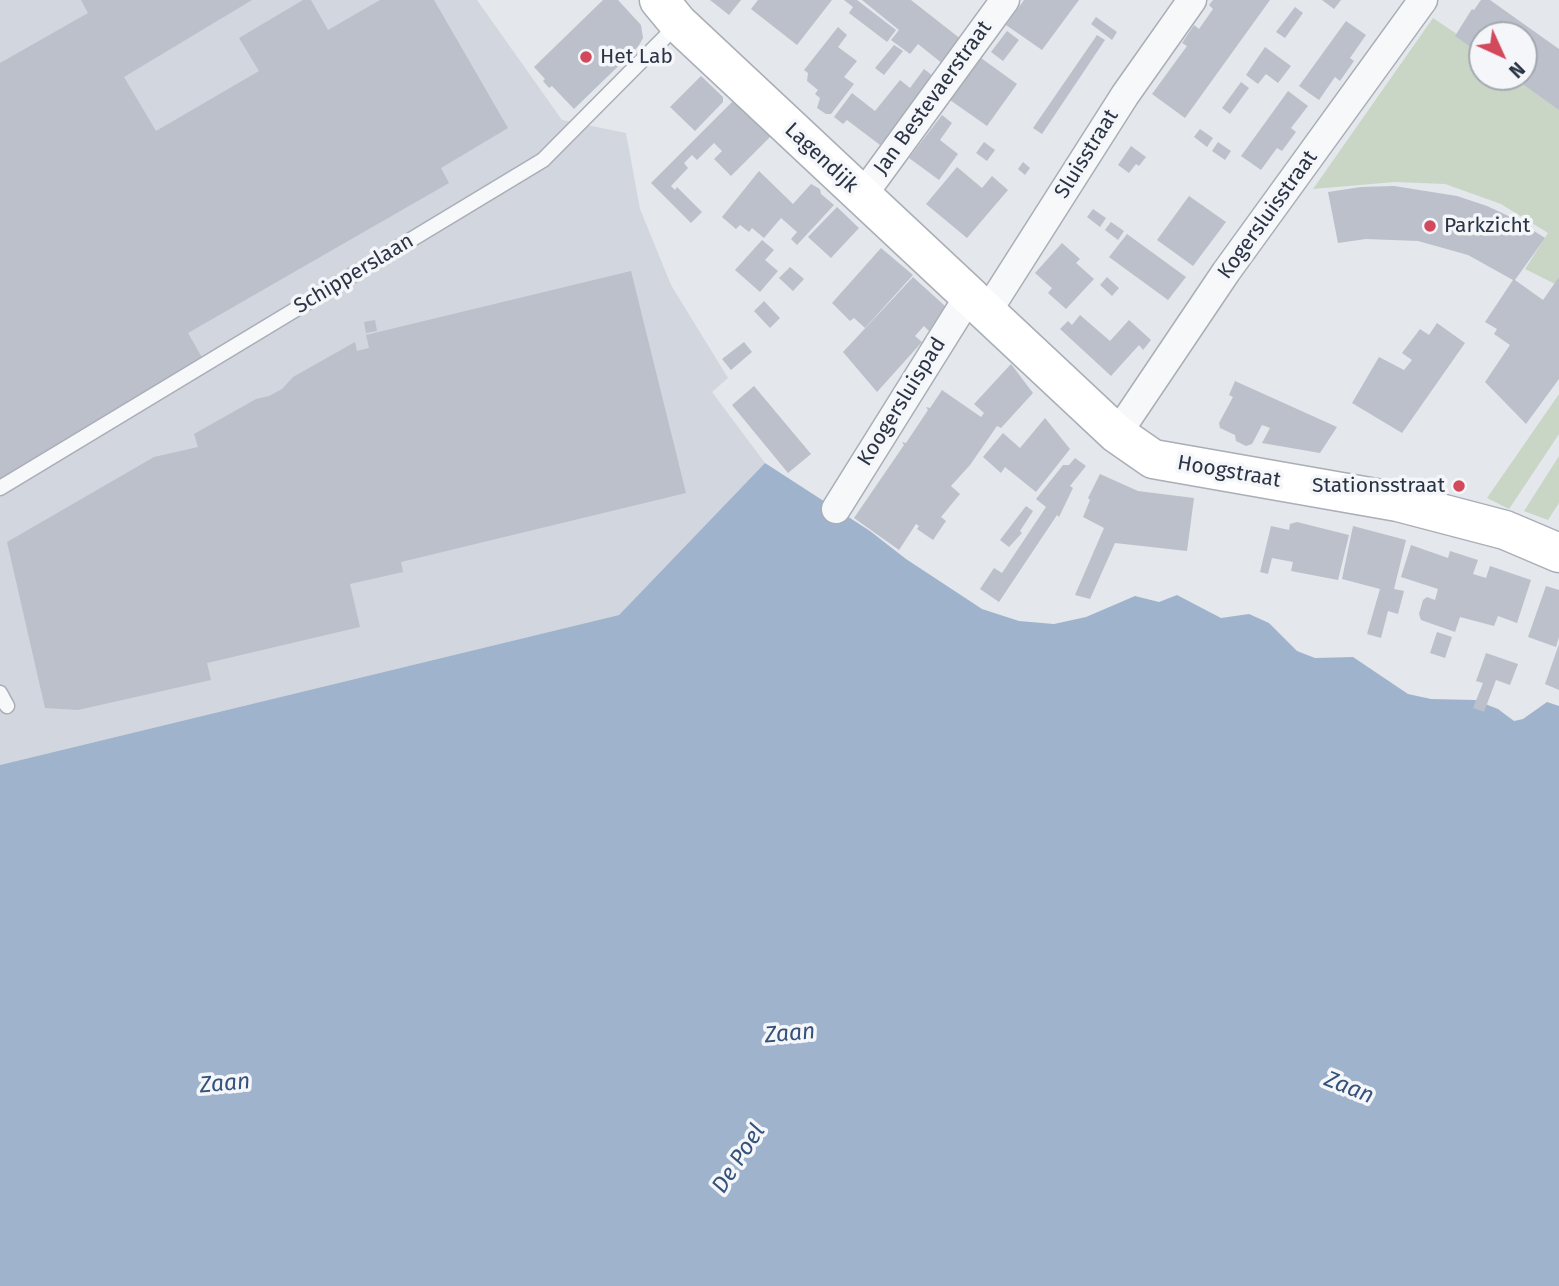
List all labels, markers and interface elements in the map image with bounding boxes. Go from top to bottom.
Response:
street label: Jan Bestevaerstraat [869,16,997,180]
north arrow [1468,21,1538,91]
place label: Het Lab [600,44,673,70]
marker: Het Lab [578,49,594,65]
text: N [1504,57,1529,82]
street label: Sluisstraat [1050,105,1124,203]
street label: Lagendijk [779,118,863,198]
street label: Kogersluisstraat [1213,146,1323,284]
place label: Parkzicht [1444,213,1530,239]
marker: Parkzicht [1422,218,1438,234]
street label: Schipperslaan [290,228,418,320]
street label: Koogersluispad [852,333,952,471]
street label: Hoogstraat [1175,451,1283,493]
place label: Stationsstraat [1312,473,1445,499]
marker: Stationsstraat [1451,478,1467,494]
water label: Zaan [763,1018,817,1050]
water label: Zaan [1320,1066,1378,1110]
water label: Zaan [198,1068,252,1100]
water label: De Poel [706,1119,772,1199]

